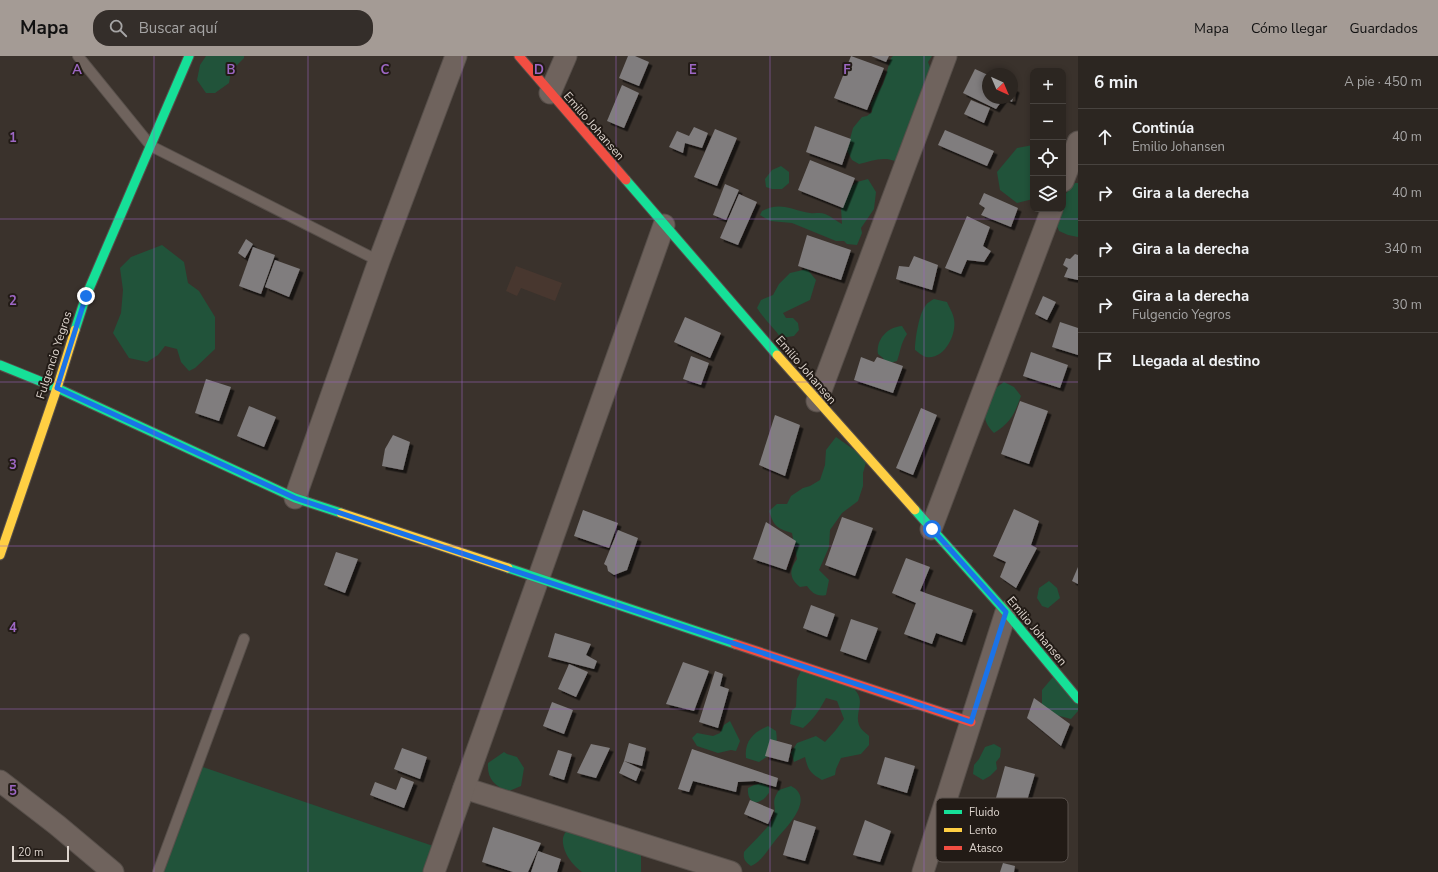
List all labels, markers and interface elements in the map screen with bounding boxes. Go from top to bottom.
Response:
search box [93,10,373,46]
text: Mapa [20,15,69,41]
icon: search [107,17,129,39]
text: Buscar aquí [139,18,217,38]
text: Mapa [1194,19,1229,38]
text: Cómo llegar [1251,19,1327,38]
text: Guardados [1349,19,1418,38]
text: A [72,61,82,79]
text: B [227,61,236,79]
text: C [381,61,390,79]
text: D [534,61,544,79]
text: E [689,61,697,79]
text: F [843,61,851,79]
north arrow [982,68,1018,104]
map controls [1030,68,1066,212]
button: + [1030,68,1066,104]
text: 6 min [1094,71,1138,94]
text: A pie · 450 m [1344,73,1422,91]
street label: Emilio Johansen [560,88,628,164]
button: − [1030,104,1066,140]
text: Continúa [1132,118,1194,138]
icon: ahead [1094,126,1116,148]
text: 40 m [1392,128,1422,146]
text: 1 [9,129,17,147]
text: Emilio Johansen [1132,138,1225,156]
button: locate [1030,140,1066,176]
button: layers [1030,176,1066,212]
icon: right [1094,182,1116,204]
text: Gira a la derecha [1132,183,1249,203]
text: 40 m [1392,184,1422,202]
icon: right [1094,238,1116,260]
text: Gira a la derecha [1132,239,1249,259]
text: 340 m [1384,240,1422,258]
text: Gira a la derecha [1132,286,1249,306]
route end [77,287,95,305]
text: 2 [9,292,17,310]
icon: right [1094,294,1116,316]
text: 30 m [1392,296,1422,314]
text: Fulgencio Yegros [1132,306,1231,324]
street label: Fulgencio Yegros [32,309,76,401]
street label: Emilio Johansen [772,332,840,408]
icon: arrive [1094,350,1116,372]
text: Llegada al destino [1132,351,1260,371]
text: 3 [9,456,17,474]
route start [923,520,941,538]
street label: Emilio Johansen [1003,593,1071,669]
text: 4 [9,619,17,637]
text: 5 [9,782,17,800]
legend [936,798,1068,862]
text: Fluido [969,805,1000,820]
text: Lento [969,823,997,838]
text: Atasco [969,841,1003,856]
scale bar [12,844,69,863]
text: 20 m [18,845,43,860]

